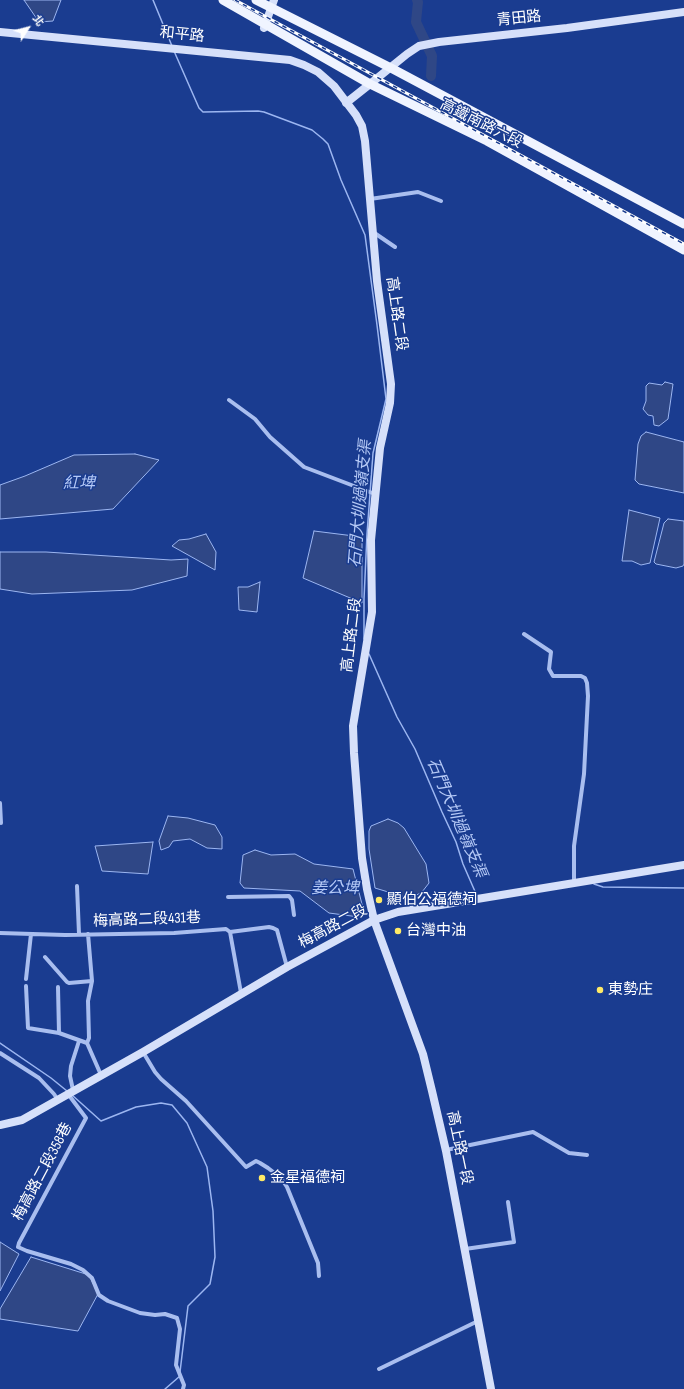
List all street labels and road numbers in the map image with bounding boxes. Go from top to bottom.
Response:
street label: 青田路 [496,8,542,30]
street label: 和平路 [159,24,205,46]
street label: 高鐵南路六段 [437,96,525,152]
street label: 高上路二段 [382,276,410,352]
street label: 高上路二段 [338,597,366,673]
street label: 梅高路二段 [296,901,370,953]
street label: 梅高路二段431巷 [93,909,201,931]
street label: 高上路一段 [442,1109,476,1187]
street label: 梅高路二段358巷 [9,1120,77,1224]

